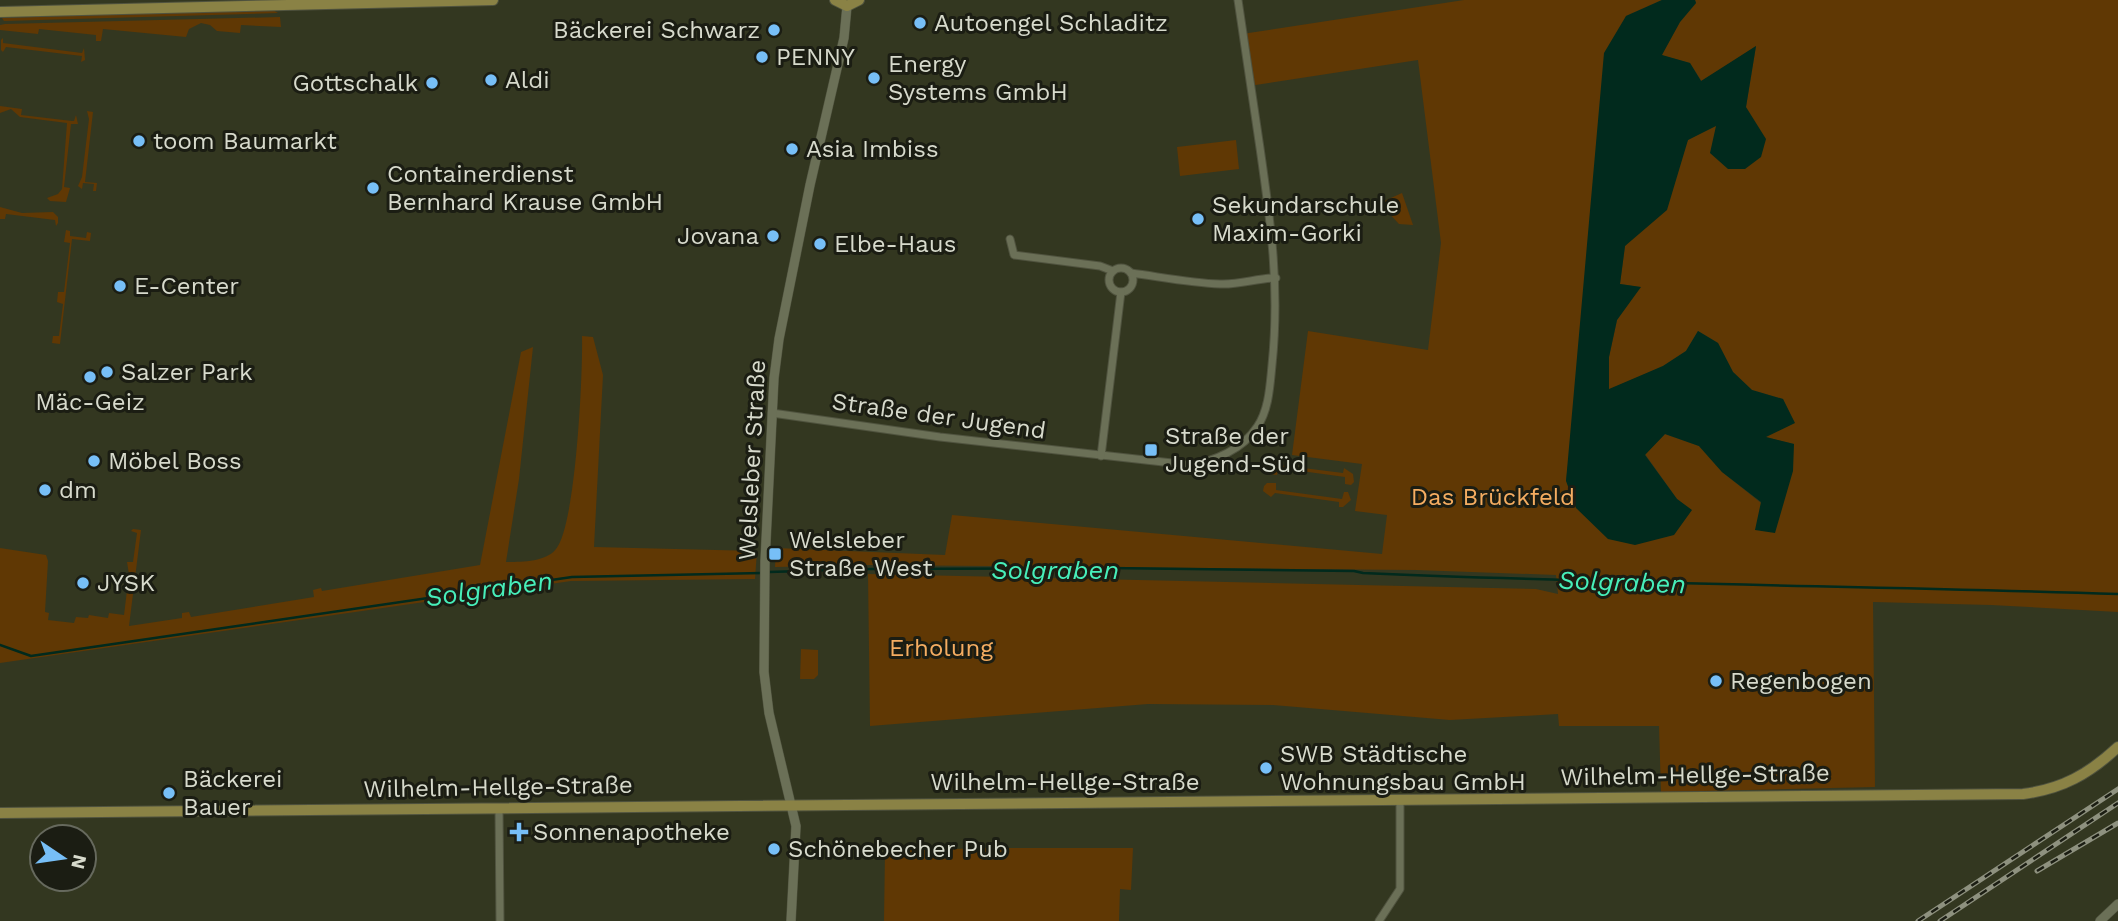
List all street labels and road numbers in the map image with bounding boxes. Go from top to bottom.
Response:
street label: Welsleber Straße [733,359,771,561]
street label: Straße der Jugend [830,387,1048,445]
street label: Wilhelm-Hellge-Straße [1560,759,1830,791]
street label: Wilhelm-Hellge-Straße [930,768,1200,796]
street label: Wilhelm-Hellge-Straße [363,771,633,803]

